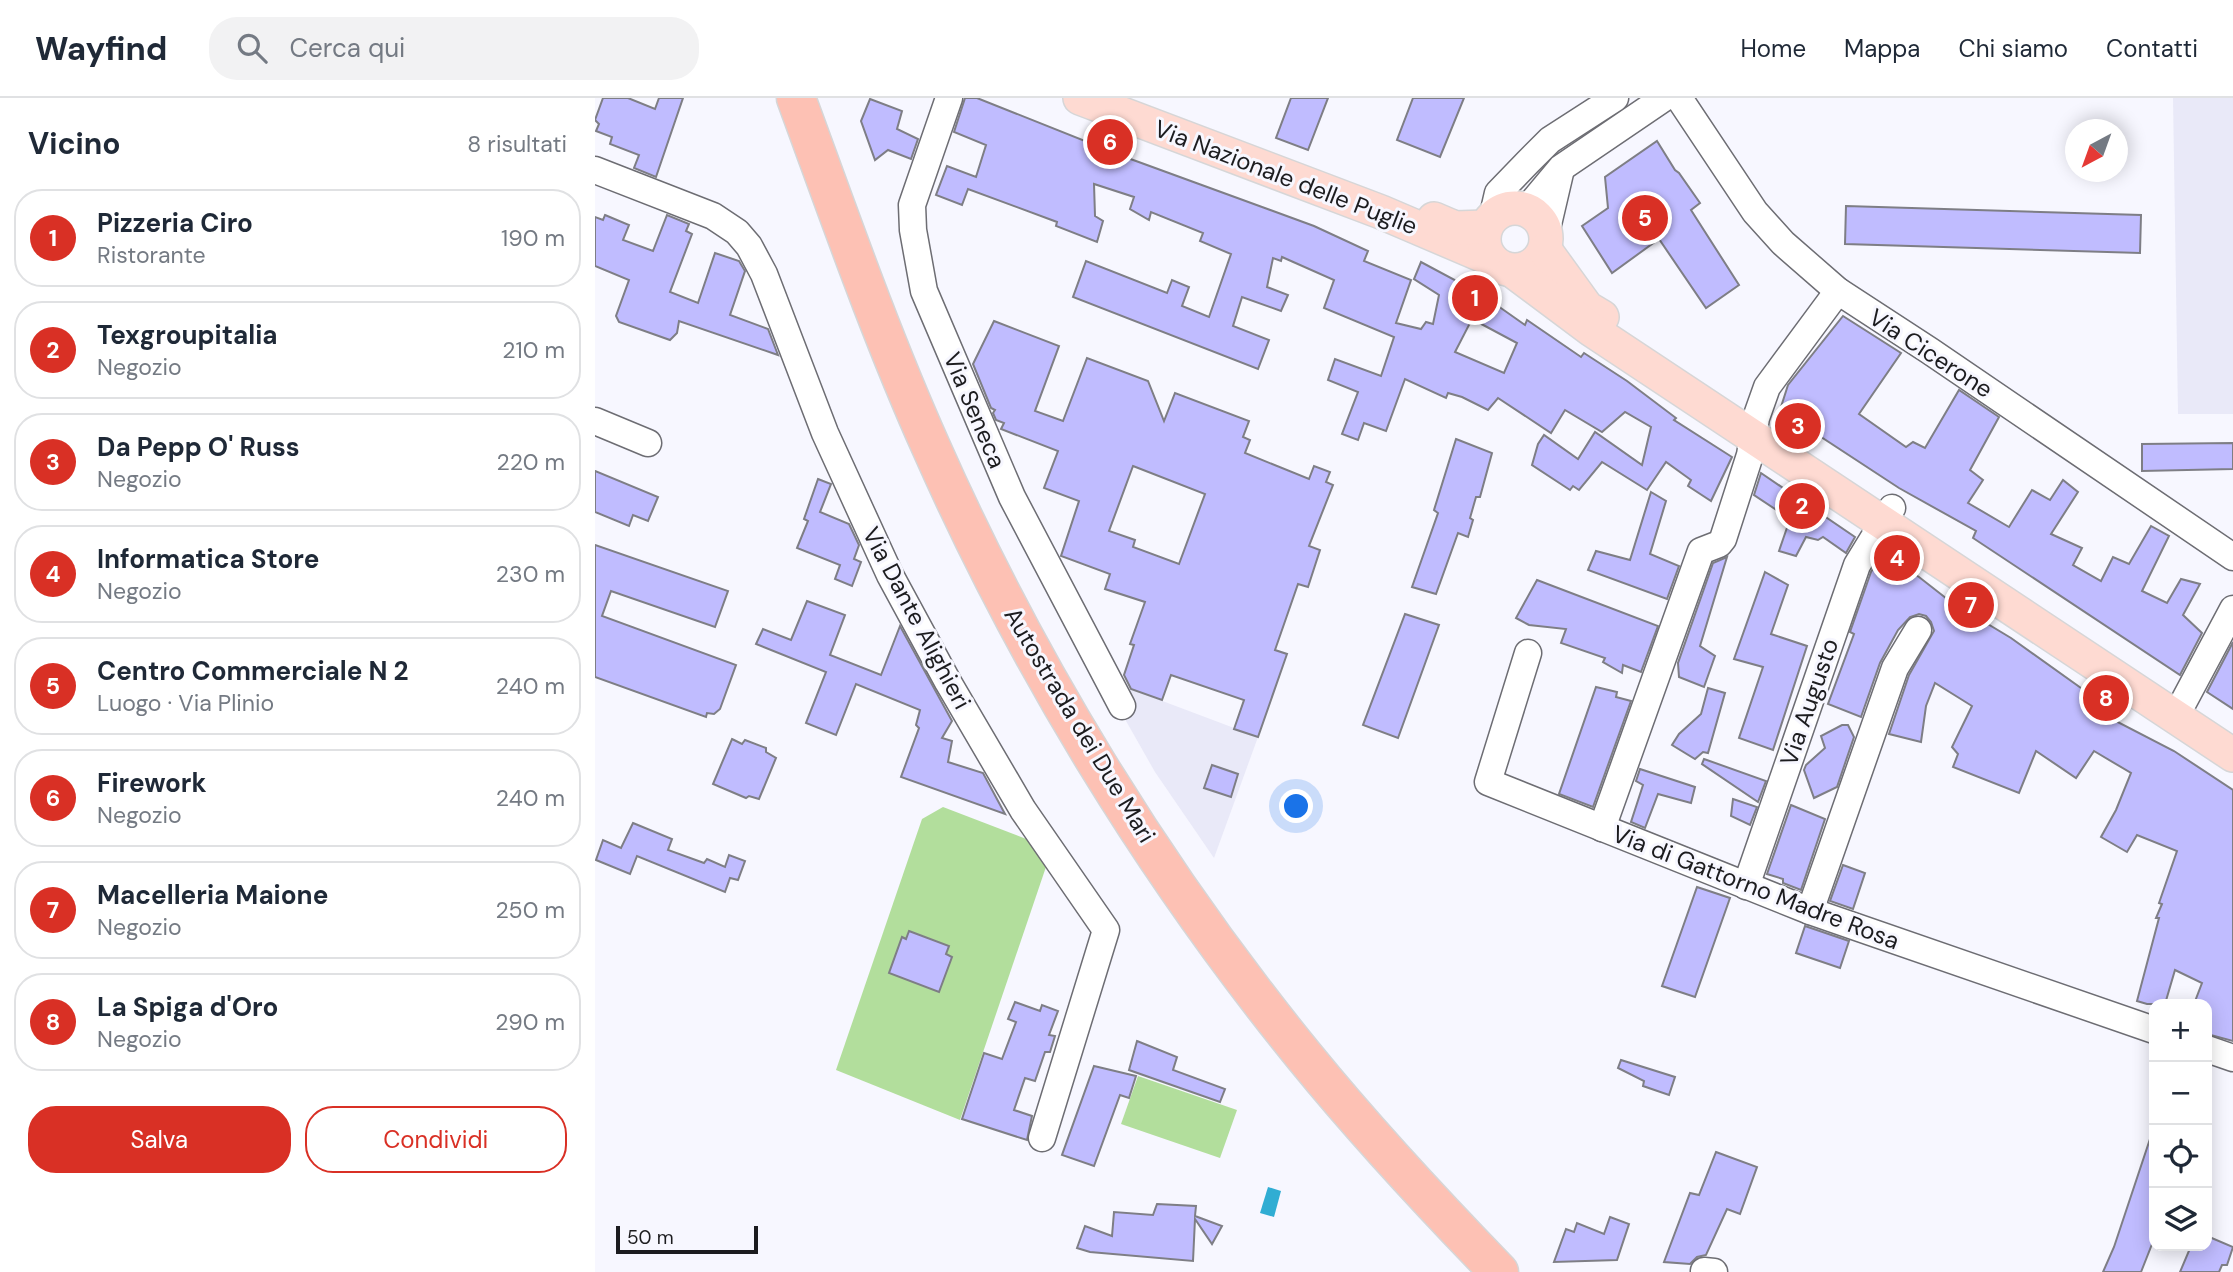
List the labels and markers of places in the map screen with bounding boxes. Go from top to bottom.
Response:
pin: 6 [1087,116,1133,168]
pin: 5 [1622,192,1668,244]
pin: 1 [1452,272,1498,324]
pin: 3 [1775,400,1821,452]
pin: 2 [1779,480,1825,532]
pin: 4 [1874,532,1920,584]
pin: 7 [1948,579,1994,631]
pin: 8 [2083,672,2129,724]

